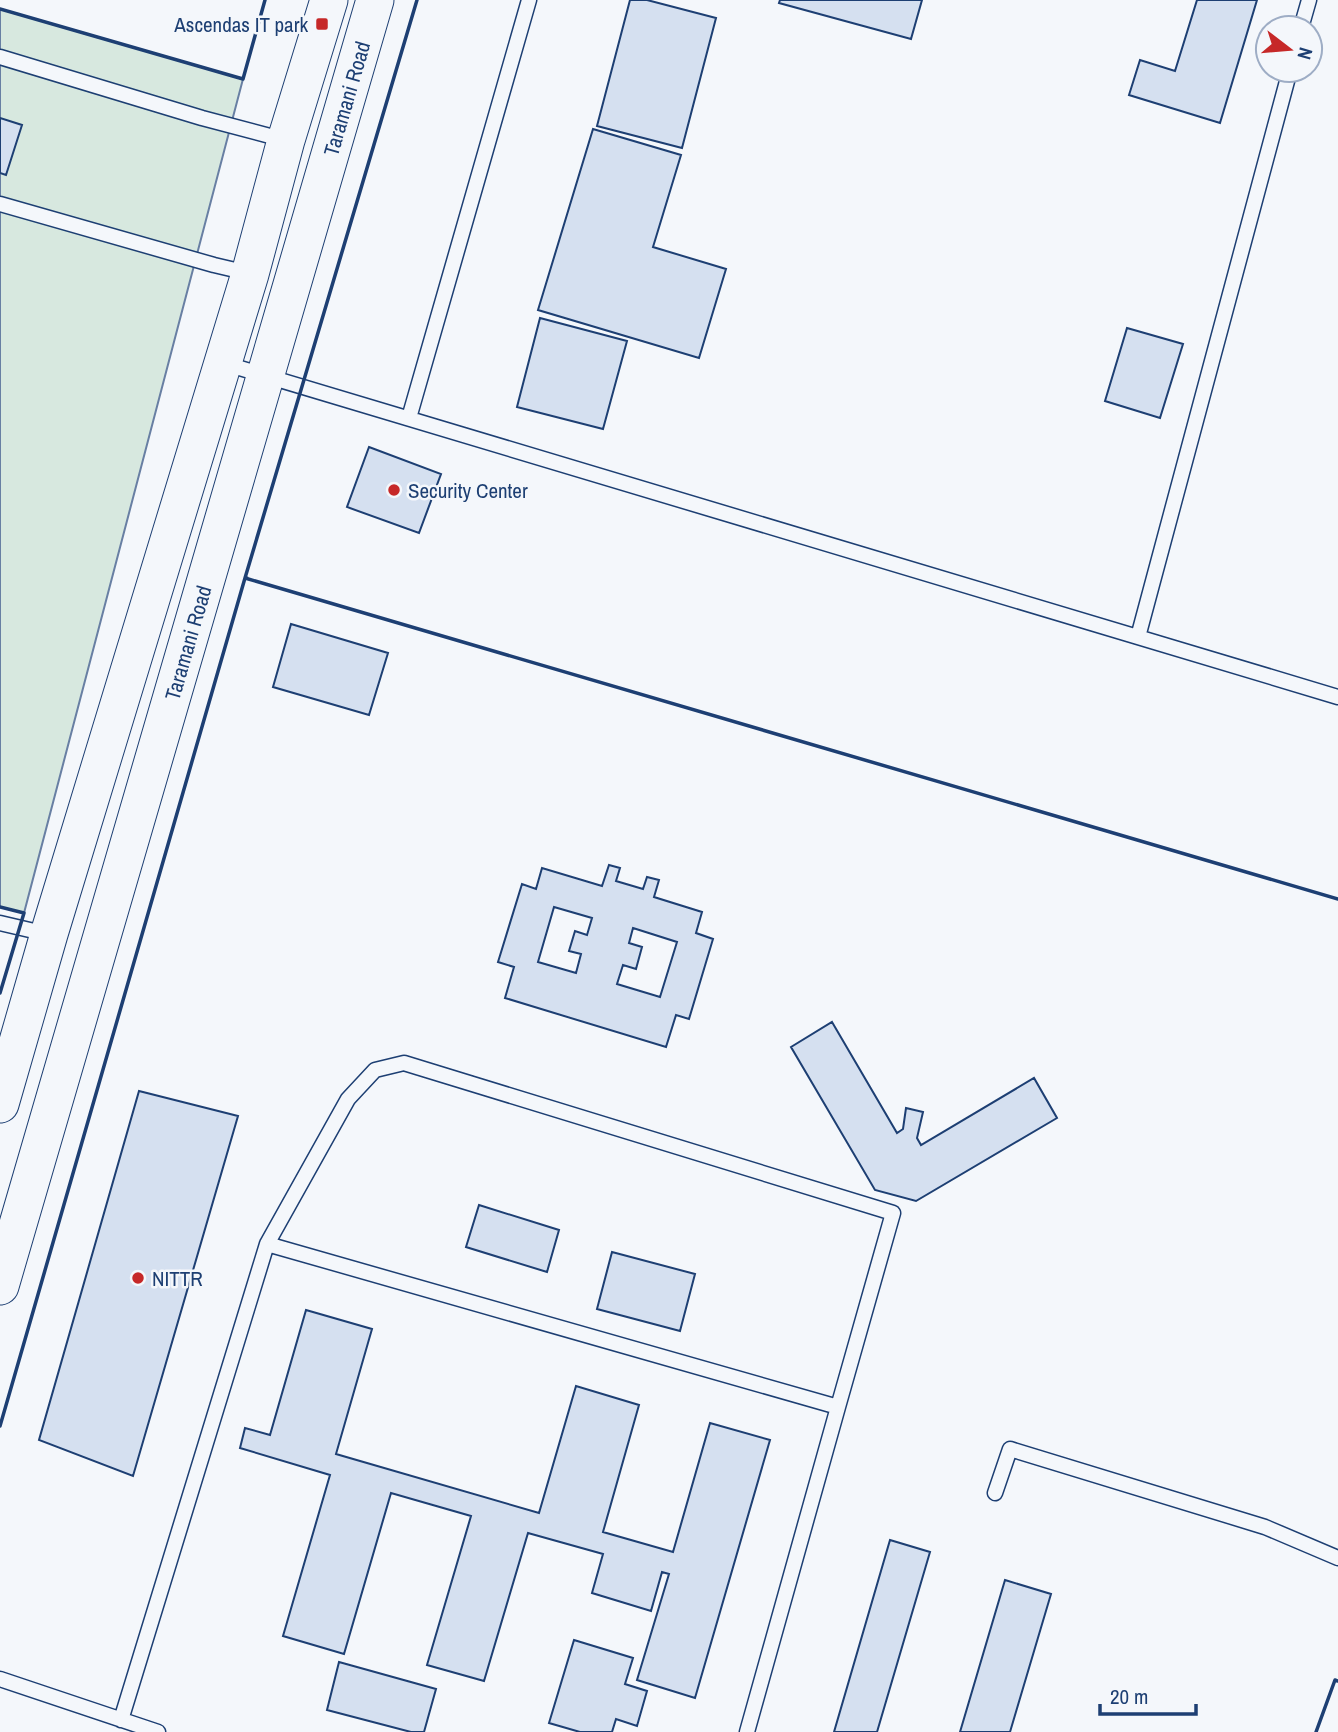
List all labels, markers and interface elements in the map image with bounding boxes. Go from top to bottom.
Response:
place label: Ascendas IT park [173,10,308,39]
north arrow [1254,14,1324,84]
marker: Ascendas IT park [314,16,330,32]
street label: Taramani Road [316,38,377,159]
text: N [1291,45,1319,63]
place label: Security Center [408,476,528,505]
marker: Security Center [386,482,402,498]
street label: Taramani Road [157,582,218,704]
place label: NITTR [152,1264,203,1293]
marker: NITTR [130,1270,146,1286]
scale bar [1100,1672,1196,1716]
text: 20 m [1110,1682,1148,1711]

